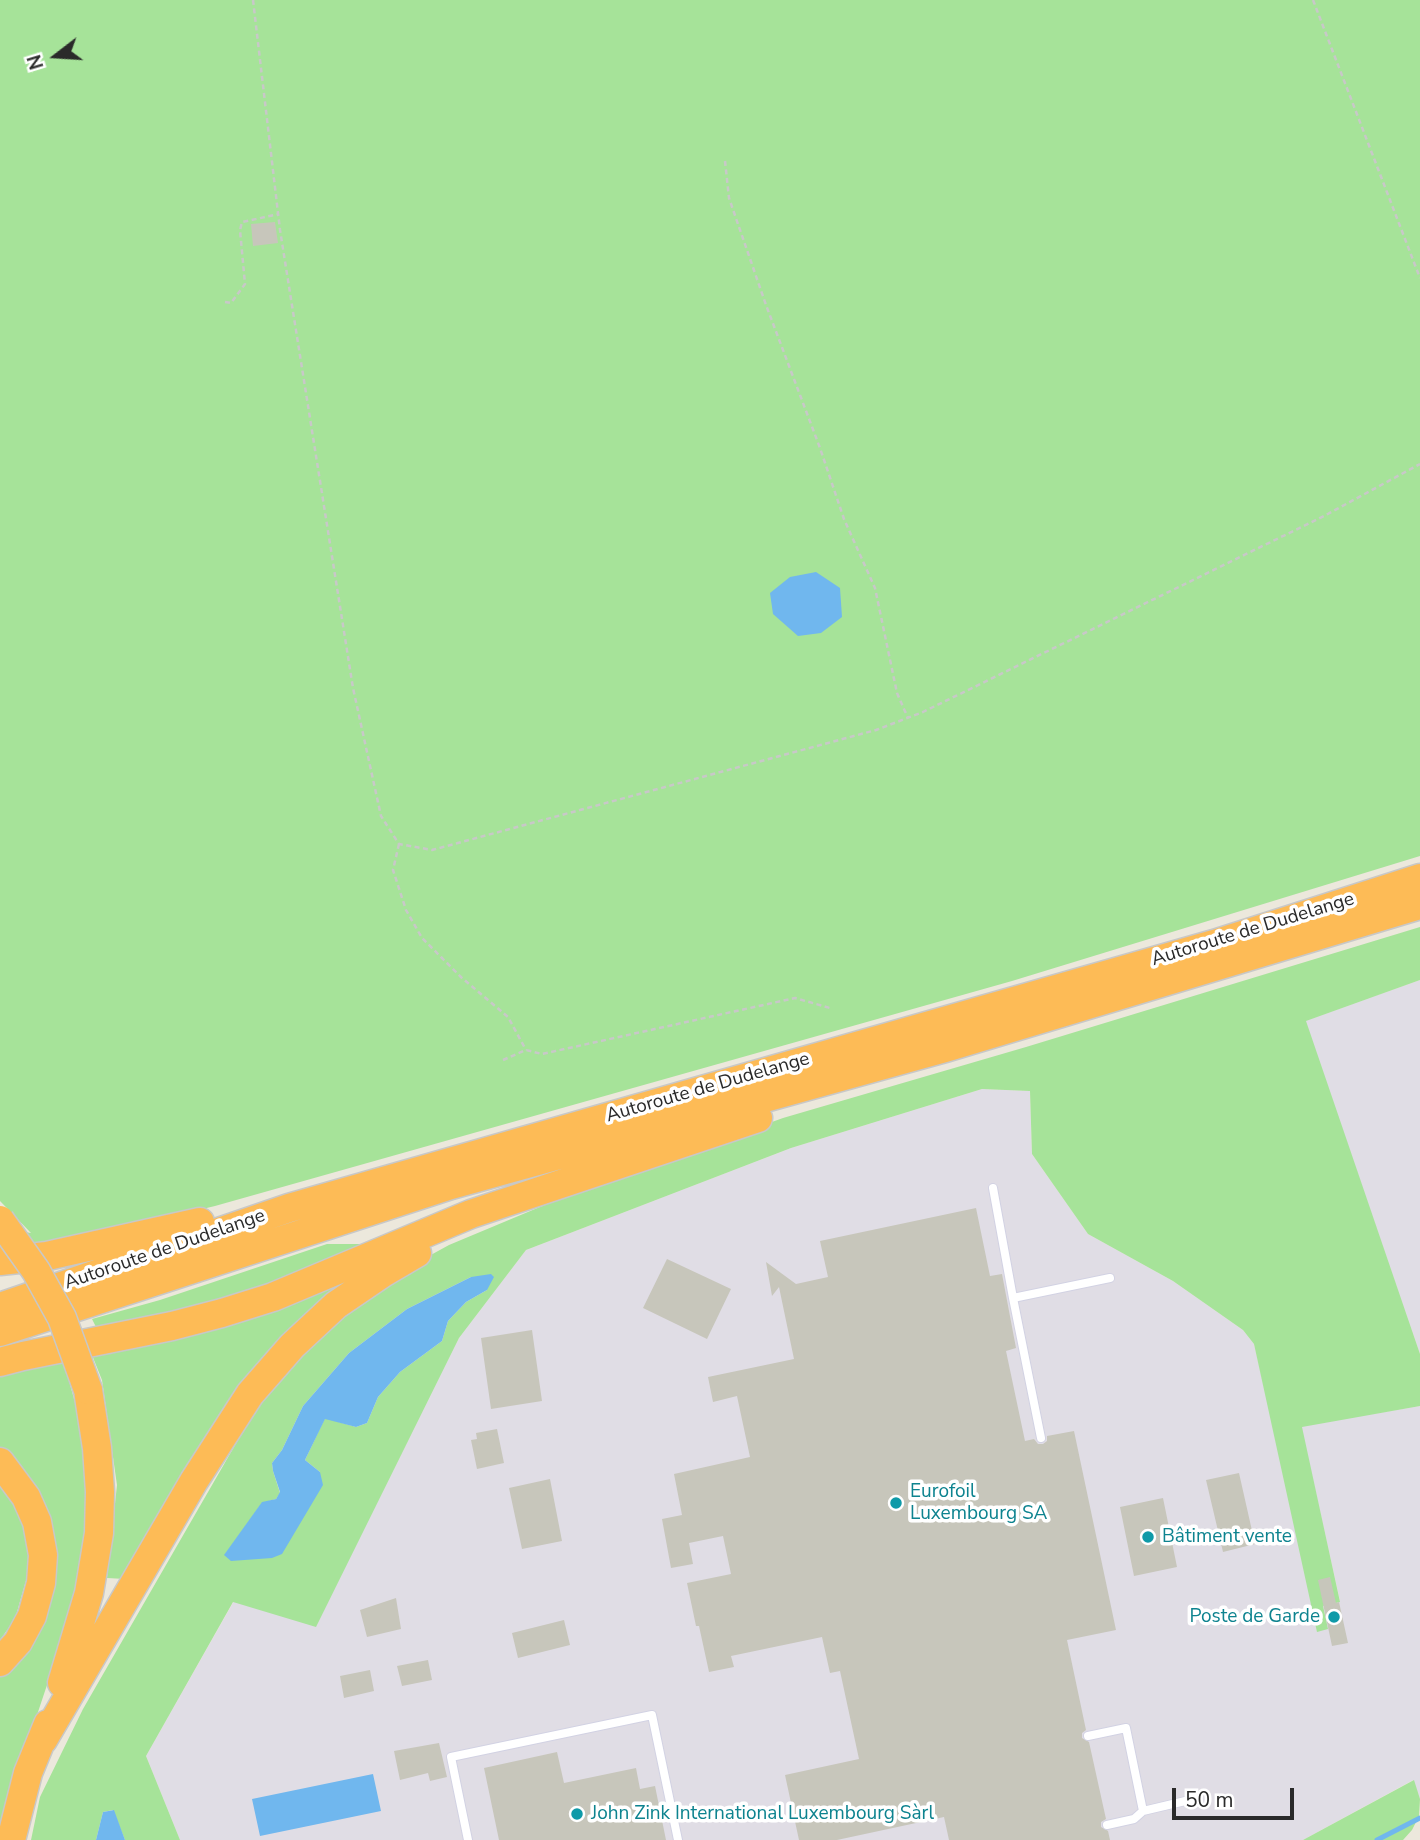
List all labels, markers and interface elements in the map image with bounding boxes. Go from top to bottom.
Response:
north arrow [21,21,91,91]
text: N [21,52,50,73]
street label: Autoroute de Dudelange [1149,888,1357,972]
street label: Autoroute de Dudelange [604,1048,812,1128]
street label: Autoroute de Dudelange [62,1205,268,1295]
place label: Eurofoil Luxembourg SA [910,1481,1047,1525]
marker: Eurofoil Luxembourg SA [888,1495,904,1511]
place label: Bâtiment vente [1162,1526,1292,1548]
marker: Bâtiment vente [1140,1529,1156,1545]
place label: Poste de Garde [1189,1606,1320,1628]
marker: Poste de Garde [1326,1609,1342,1625]
scale bar [1175,1773,1298,1817]
text: 50 m [1185,1786,1234,1814]
place label: John Zink International Luxembourg Sàrl [591,1803,934,1825]
marker: John Zink International Luxembourg Sàrl [569,1806,585,1822]

